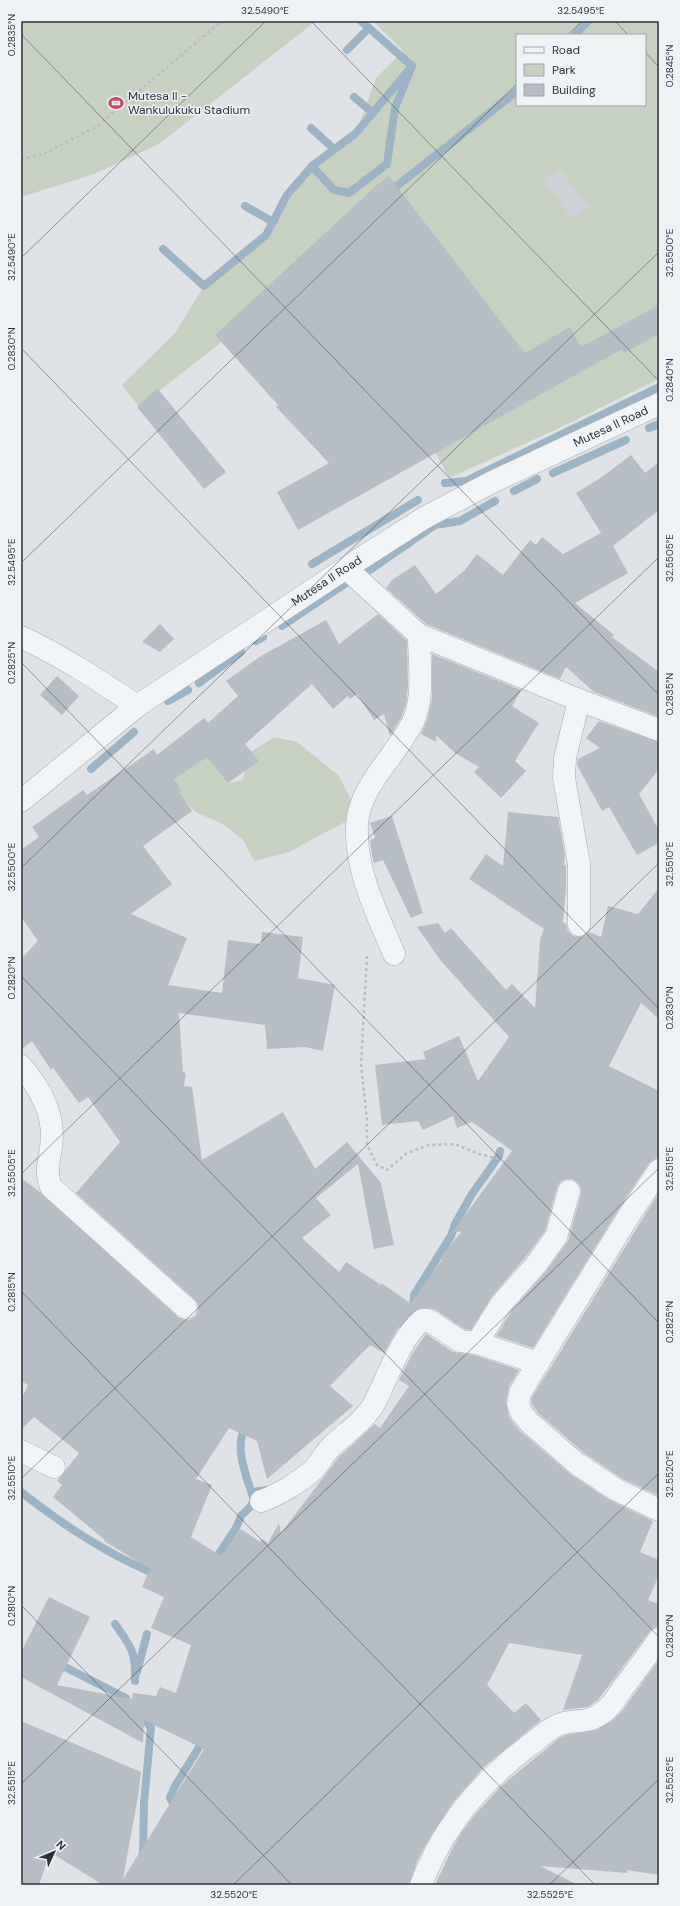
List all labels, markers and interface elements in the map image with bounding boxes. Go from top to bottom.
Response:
text: 32.5490°E [241,4,289,17]
text: 32.5495°E [557,4,605,17]
text: 0.2835°N [5,14,18,56]
legend [516,34,646,106]
text: Road [552,42,580,58]
text: 0.2845°N [663,45,676,87]
text: Park [552,62,576,78]
text: Building [552,82,596,98]
place label: Mutesa II - Wankulukuku Stadium [128,88,250,118]
sports icon: Mutesa II - Wankulukuku Stadium [107,94,125,112]
text: 32.5500°E [663,228,676,277]
text: 32.5490°E [5,233,18,281]
text: 0.2830°N [5,327,18,371]
text: 0.2840°N [663,358,676,402]
street label: Mutesa II Road [571,402,651,451]
text: 32.5505°E [663,534,676,582]
text: 32.5495°E [5,538,18,586]
street label: Mutesa II Road [288,552,365,610]
text: 0.2825°N [5,642,18,684]
text: 0.2835°N [663,673,676,715]
text: 32.5510°E [663,841,676,886]
text: 32.5500°E [5,842,18,891]
text: 0.2820°N [5,957,18,999]
text: 0.2830°N [663,986,676,1030]
text: 32.5515°E [663,1147,676,1191]
text: 32.5505°E [5,1149,18,1197]
text: 0.2815°N [5,1272,18,1312]
text: 0.2825°N [663,1301,676,1343]
text: 32.5520°E [663,1450,676,1498]
text: 32.5510°E [5,1455,18,1500]
text: 0.2810°N [5,1586,18,1626]
text: 0.2820°N [663,1615,676,1657]
text: 32.5525°E [663,1756,676,1803]
text: 32.5515°E [5,1761,18,1805]
north arrow [34,1832,74,1872]
text: N [53,1837,69,1853]
text: 32.5520°E [210,1888,258,1901]
text: 32.5525°E [527,1888,574,1901]

